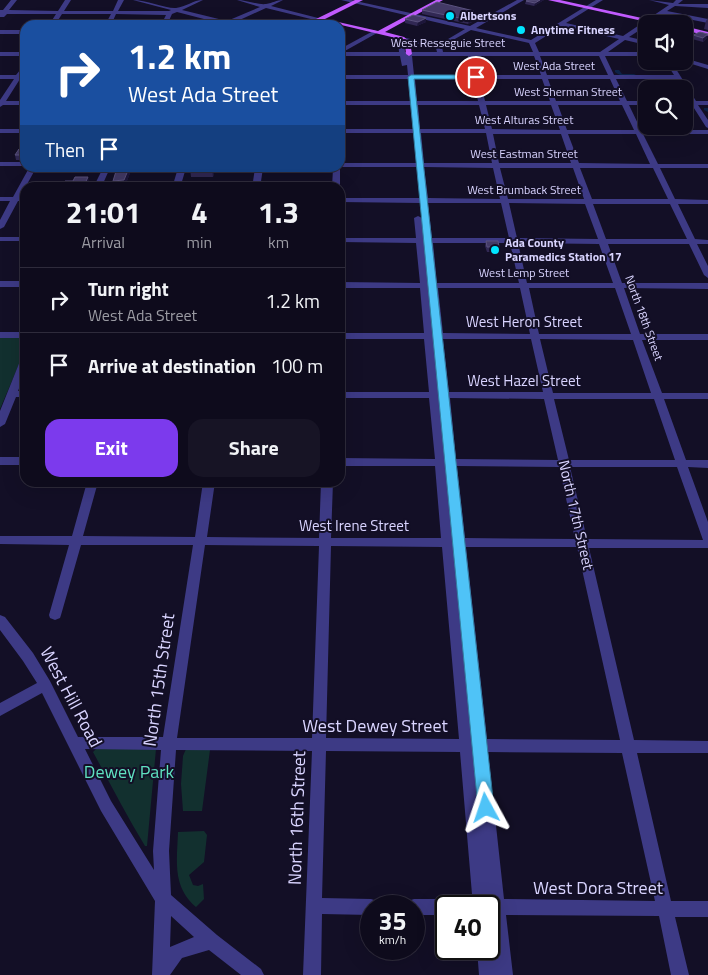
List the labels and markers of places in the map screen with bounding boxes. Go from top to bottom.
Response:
place label: Albertsons [460,6,517,25]
marker: Albertsons [444,10,456,22]
place label: Anytime Fitness [531,20,615,39]
marker: Anytime Fitness [515,24,527,36]
pin [455,56,497,98]
place label: Ada County Paramedics Station 17 [505,233,622,266]
marker: Ada County Paramedics Station 17 [489,244,501,256]

